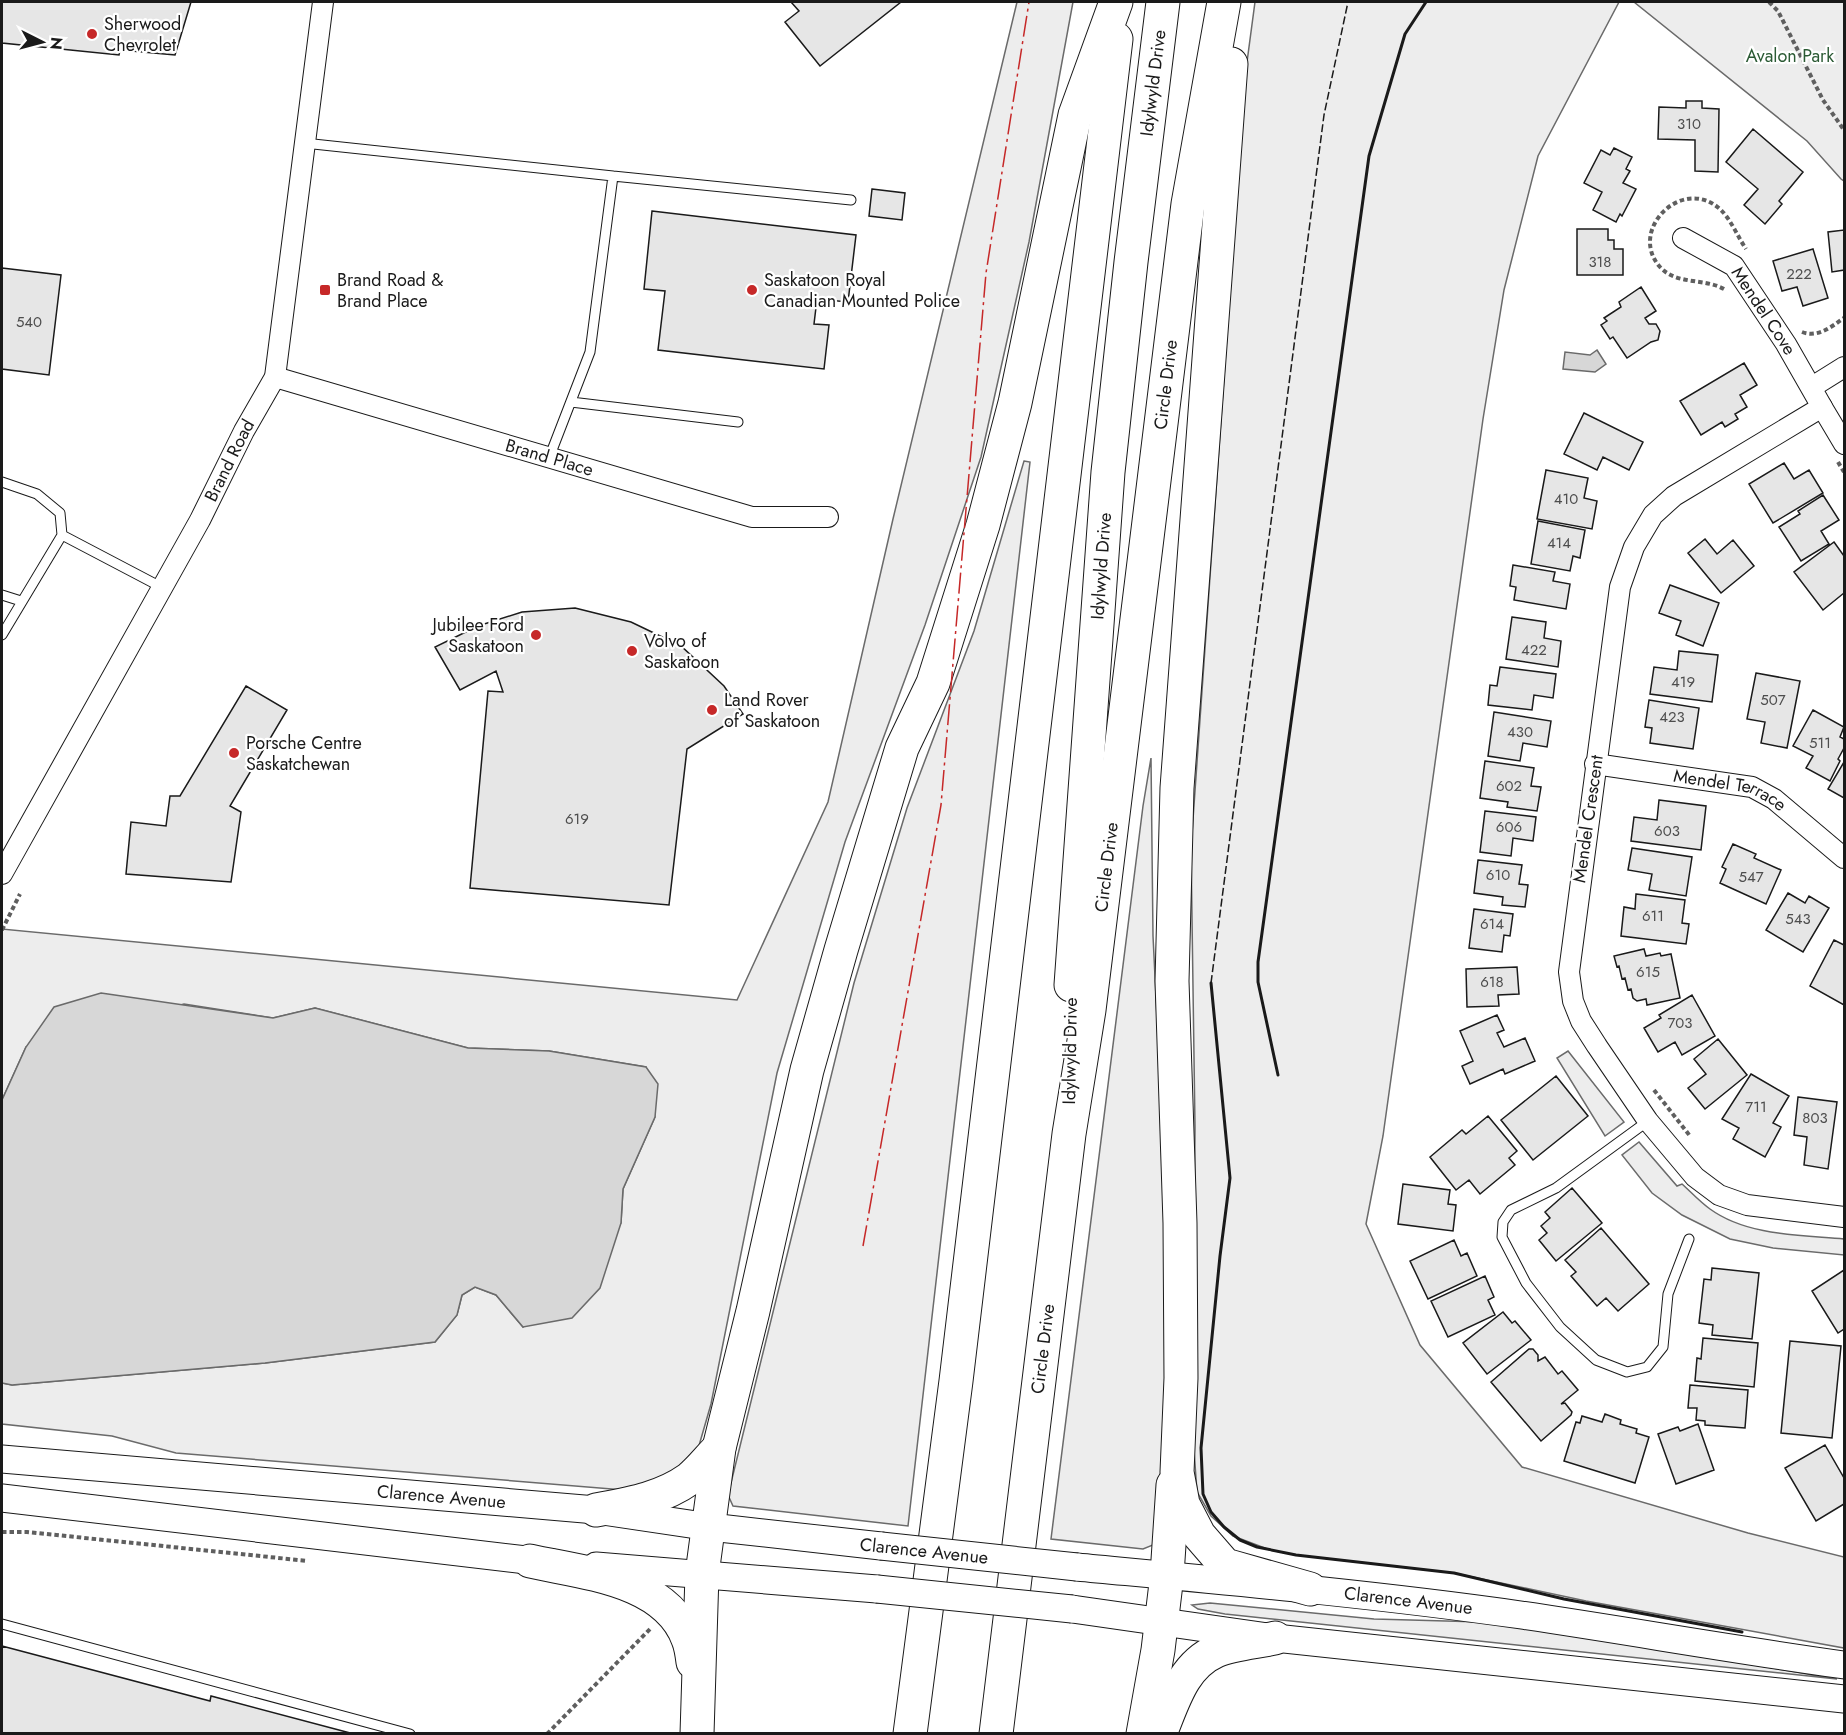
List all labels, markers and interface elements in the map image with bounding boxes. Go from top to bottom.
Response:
place label: Sherwood Chevrolet [104,11,181,58]
north arrow [12,12,72,72]
marker: Sherwood Chevrolet [85,27,99,41]
street label: Idylwyld Drive [1134,28,1172,138]
text: N [44,36,69,51]
park label: Avalon Park [1746,43,1834,69]
house number: 310 [1677,113,1701,135]
house number: 318 [1588,251,1612,273]
street label: Mendel Cove [1725,261,1803,360]
house number: 222 [1786,263,1812,285]
place label: Brand Road & Brand Place [337,267,443,314]
place label: Saskatoon Royal Canadian Mounted Police [764,267,960,314]
marker: Brand Road & Brand Place [318,283,332,297]
marker: Saskatoon Royal Canadian Mounted Police [745,283,759,297]
house number: 540 [16,311,42,333]
street label: Circle Drive [1147,338,1184,431]
street label: Brand Road [198,415,261,506]
street label: Brand Place [502,432,597,483]
house number: 410 [1554,488,1578,510]
street label: Idylwyld Drive [1084,512,1118,621]
house number: 414 [1547,532,1571,554]
place label: Jubilee Ford Saskatoon [430,612,524,659]
marker: Jubilee Ford Saskatoon [529,628,543,642]
place label: Volvo of Saskatoon [644,628,720,675]
house number: 422 [1521,639,1547,661]
marker: Volvo of Saskatoon [625,644,639,658]
house number: 419 [1671,671,1695,693]
place label: Land Rover of Saskatoon [724,687,820,734]
house number: 507 [1760,689,1786,711]
marker: Land Rover of Saskatoon [705,703,719,717]
house number: 423 [1659,706,1685,728]
house number: 430 [1507,721,1533,743]
place label: Porsche Centre Saskatchewan [246,730,362,777]
house number: 511 [1809,732,1831,754]
marker: Porsche Centre Saskatchewan [227,746,241,760]
street label: Mendel Crescent [1566,753,1610,885]
street label: Mendel Terrace [1672,763,1792,817]
house number: 602 [1496,775,1522,797]
house number: 619 [565,808,589,830]
house number: 606 [1496,816,1522,838]
house number: 603 [1654,820,1680,842]
street label: Circle Drive [1088,821,1125,914]
house number: 610 [1486,864,1510,886]
house number: 547 [1738,866,1764,888]
house number: 611 [1642,905,1664,927]
house number: 543 [1785,908,1811,930]
house number: 614 [1480,913,1504,935]
house number: 615 [1636,961,1660,983]
house number: 618 [1480,971,1504,993]
street label: Idylwyld Drive [1056,997,1084,1105]
house number: 703 [1667,1012,1693,1034]
house number: 711 [1745,1096,1767,1118]
house number: 803 [1802,1107,1828,1129]
street label: Circle Drive [1024,1302,1061,1395]
street label: Clarence Avenue [376,1478,507,1515]
street label: Clarence Avenue [858,1531,990,1571]
street label: Clarence Avenue [1343,1580,1474,1621]

